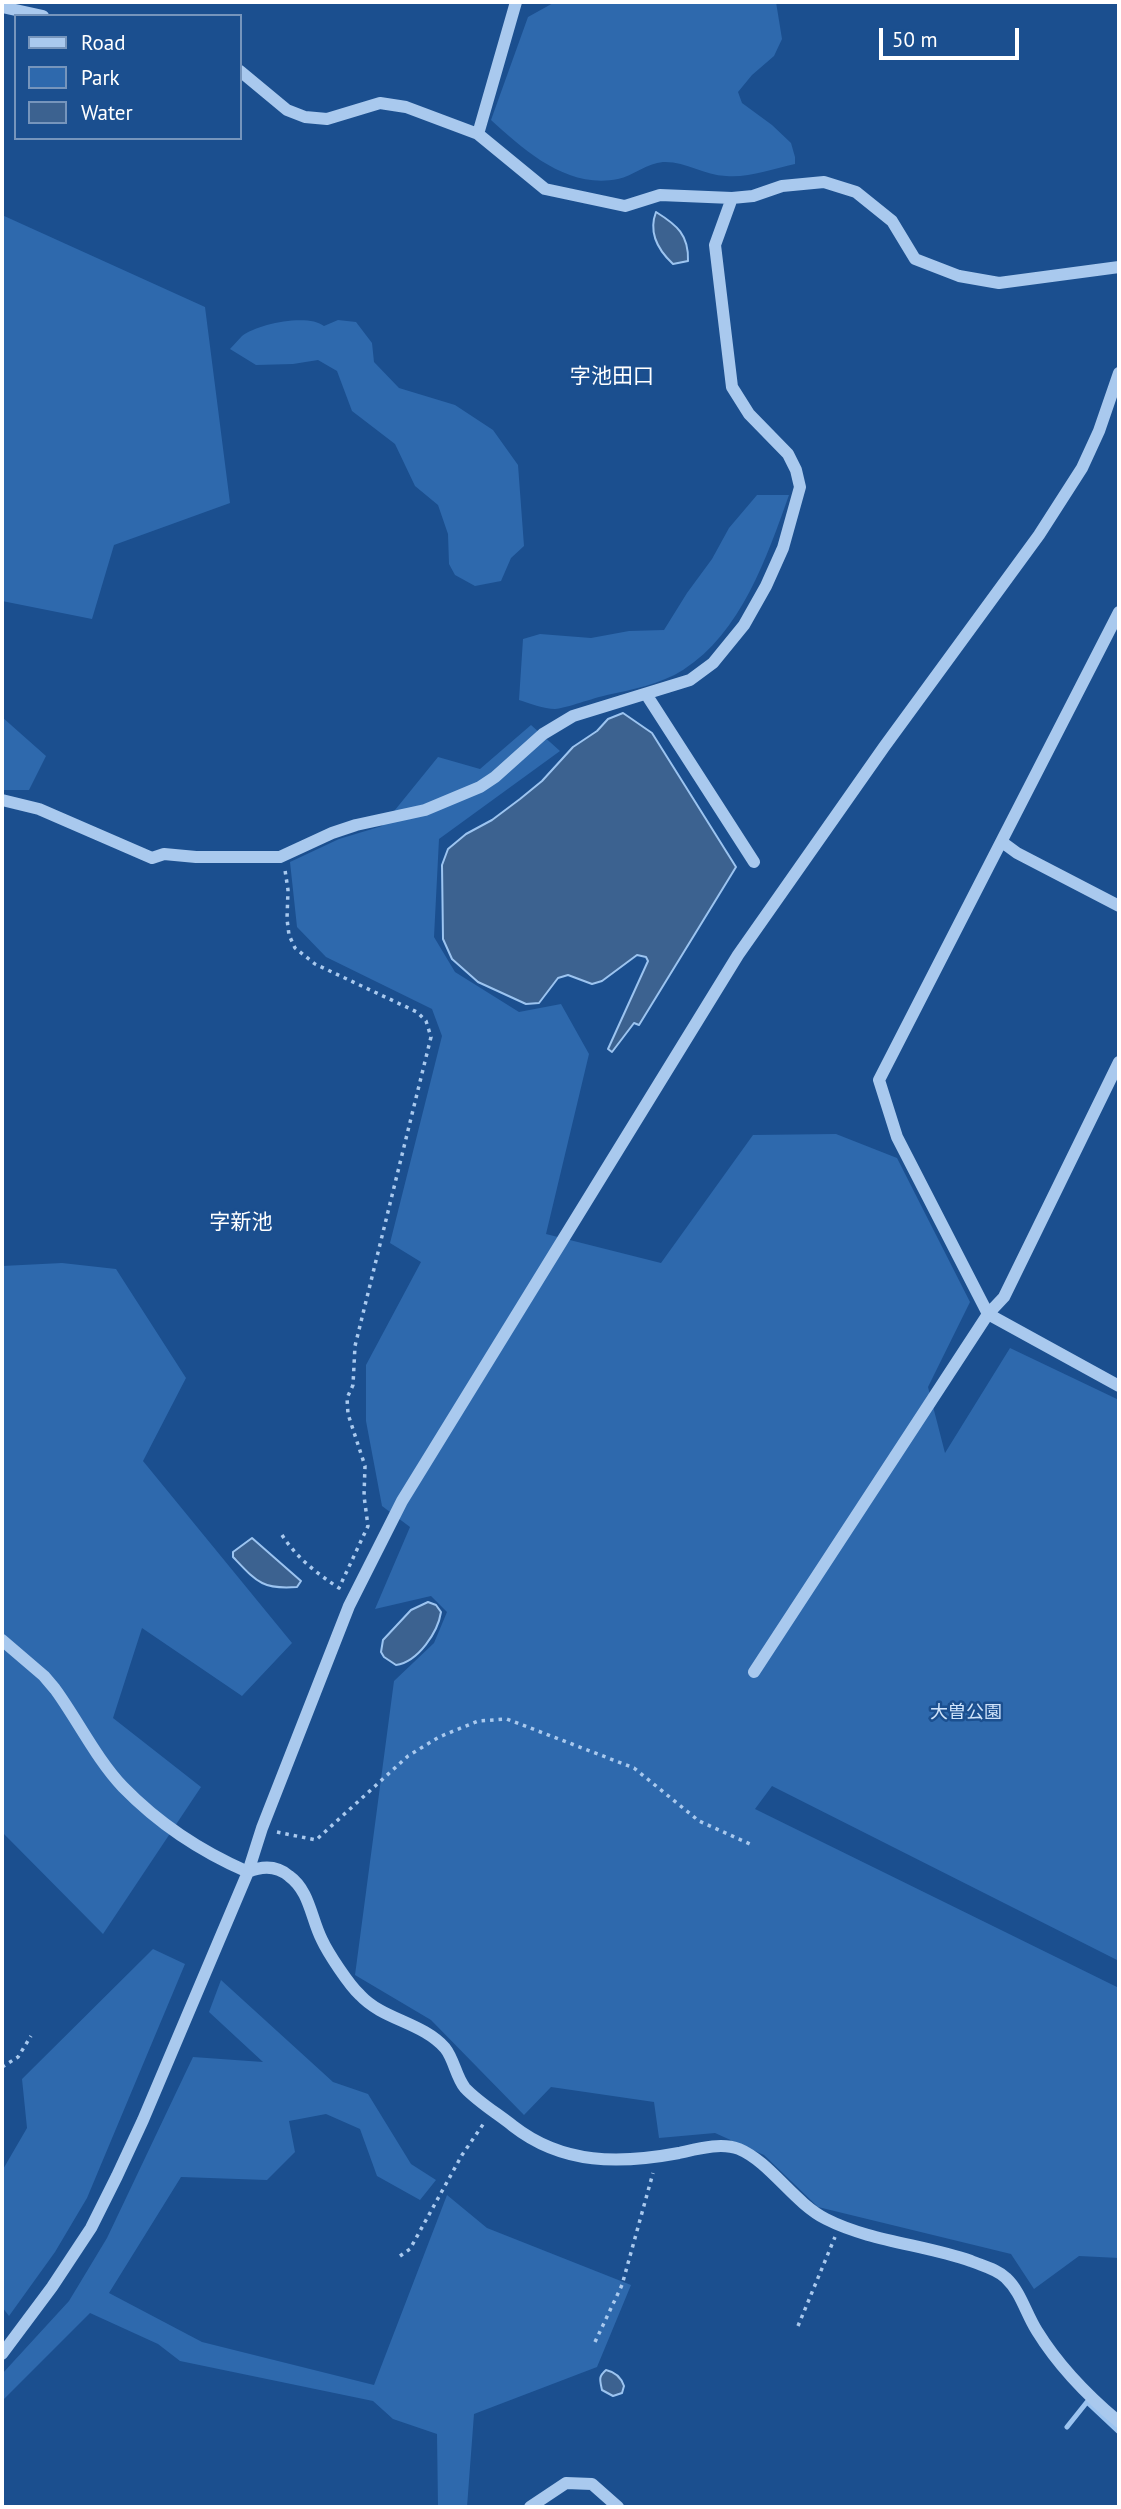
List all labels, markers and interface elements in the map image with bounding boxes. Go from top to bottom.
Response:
legend [14,14,242,140]
scale bar [883,14,1023,58]
text: 50 m [892,26,938,53]
text: Road [81,29,125,56]
text: Park [81,64,120,91]
text: Water [81,99,133,126]
district label: 字池田口 [570,364,654,390]
district label: 字新池 [210,1210,272,1236]
park label: 大曽公園 [930,1702,1002,1724]

